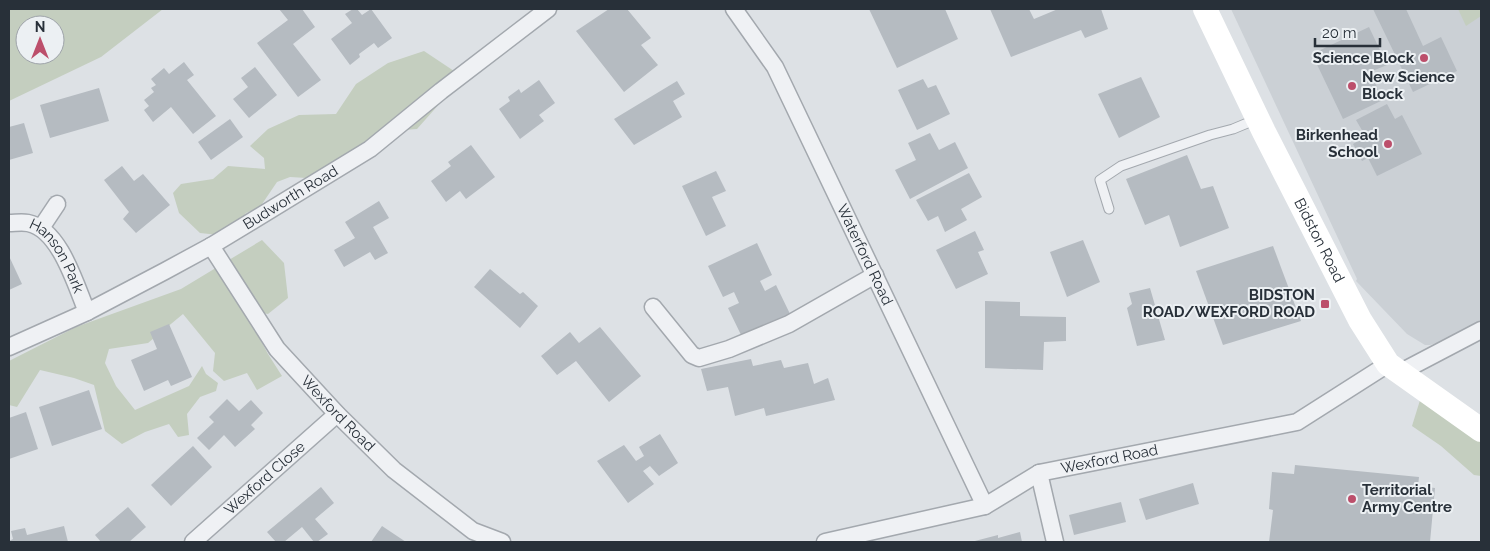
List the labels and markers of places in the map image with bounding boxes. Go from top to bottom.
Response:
place label: Science Block [1313,49,1415,67]
marker: Science Block [1418,52,1430,64]
place label: New Science Block [1362,68,1455,103]
marker: New Science Block [1346,80,1358,92]
place label: Birkenhead School [1296,126,1378,161]
marker: Birkenhead School [1382,138,1394,150]
place label: BIDSTON ROAD/WEXFORD ROAD [1143,286,1315,321]
marker: BIDSTON ROAD/WEXFORD ROAD [1319,298,1331,310]
place label: Territorial Army Centre [1362,481,1452,516]
marker: Territorial Army Centre [1346,493,1358,505]

